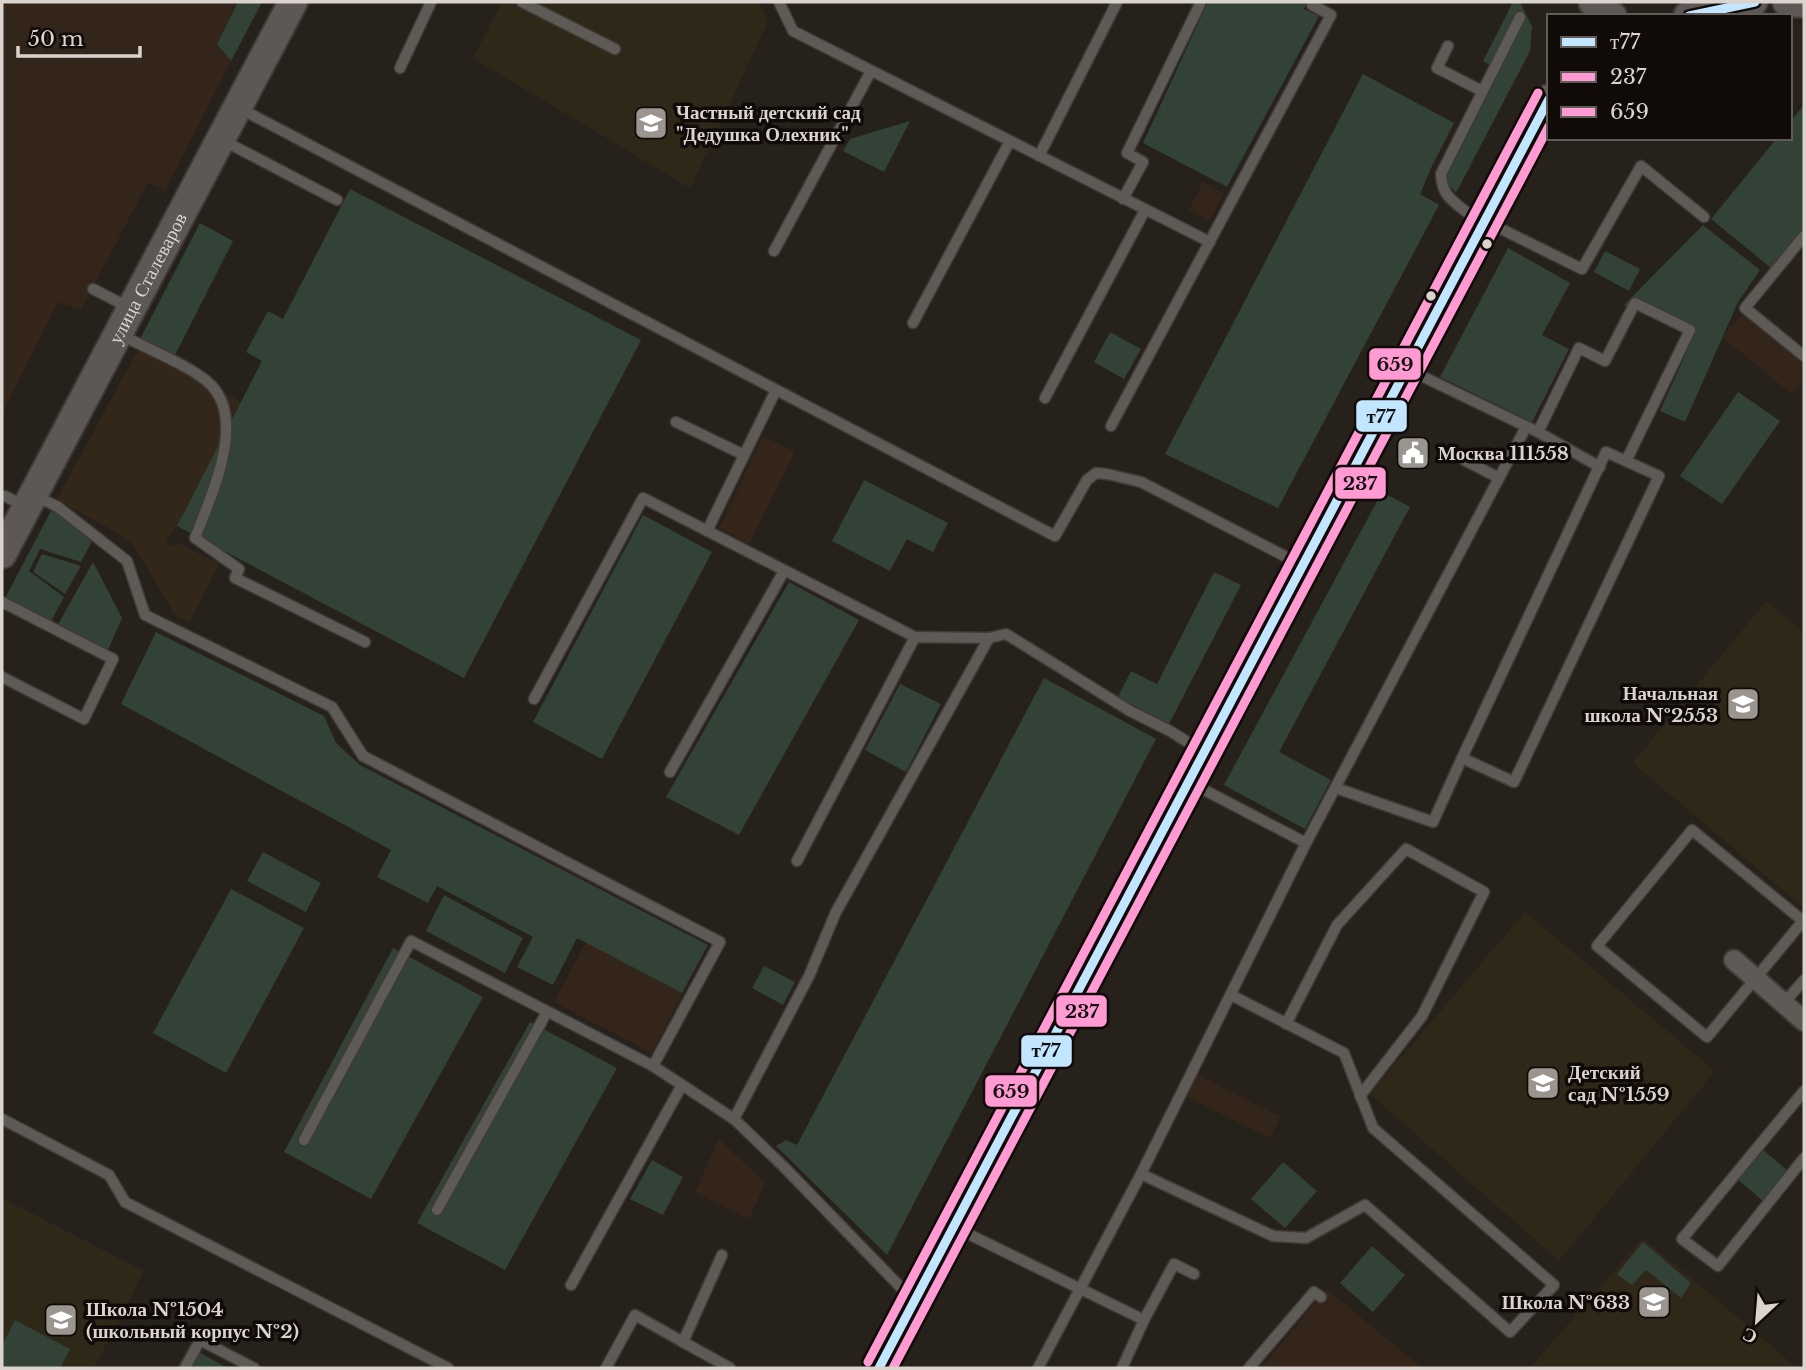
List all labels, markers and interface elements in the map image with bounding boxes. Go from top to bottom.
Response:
scale bar [18,14,140,58]
legend [1547,14,1792,140]
text: 50 m [28,26,84,52]
text: т77 [1610,29,1641,55]
text: 237 [1610,64,1647,90]
text: 659 [1610,99,1649,125]
place label: Частный детский сад "Дедушка Олехник" [676,101,861,146]
school or university icon: Частный детский сад "Дедушка Олехник" [632,104,670,142]
street label: улица Сталеваров [104,209,192,348]
unlabelled marker [1480,237,1494,251]
unlabelled marker [1424,289,1438,303]
line badge: 659 [1368,347,1422,381]
text: 659 [1377,353,1413,376]
line badge: т77 [1355,399,1408,433]
text: т77 [1367,405,1397,428]
public building icon: Москва 111558 [1394,434,1432,472]
place label: Москва 111558 [1438,442,1569,465]
line badge: 237 [1334,466,1387,500]
text: 237 [1343,472,1378,495]
place label: Начальная школа №2553 [1585,682,1718,727]
school or university icon: Начальная школа №2553 [1724,685,1762,723]
line badge: 237 [1055,994,1108,1028]
text: 237 [1065,1000,1100,1023]
line badge: т77 [1020,1034,1073,1068]
text: т77 [1032,1039,1062,1062]
place label: Детский сад №1559 [1568,1061,1670,1106]
school or university icon: Детский сад №1559 [1524,1064,1562,1102]
line badge: 659 [984,1074,1038,1108]
text: 659 [993,1080,1029,1103]
school or university icon: Школа №633 [1635,1283,1673,1321]
north arrow [1722,1286,1792,1356]
place label: Школа №633 [1502,1291,1630,1314]
place label: Школа №1504 (школьный корпус №2) [86,1298,299,1343]
school or university icon: Школа №1504 (школьный корпус №2) [42,1301,80,1339]
text: С [1739,1322,1761,1349]

